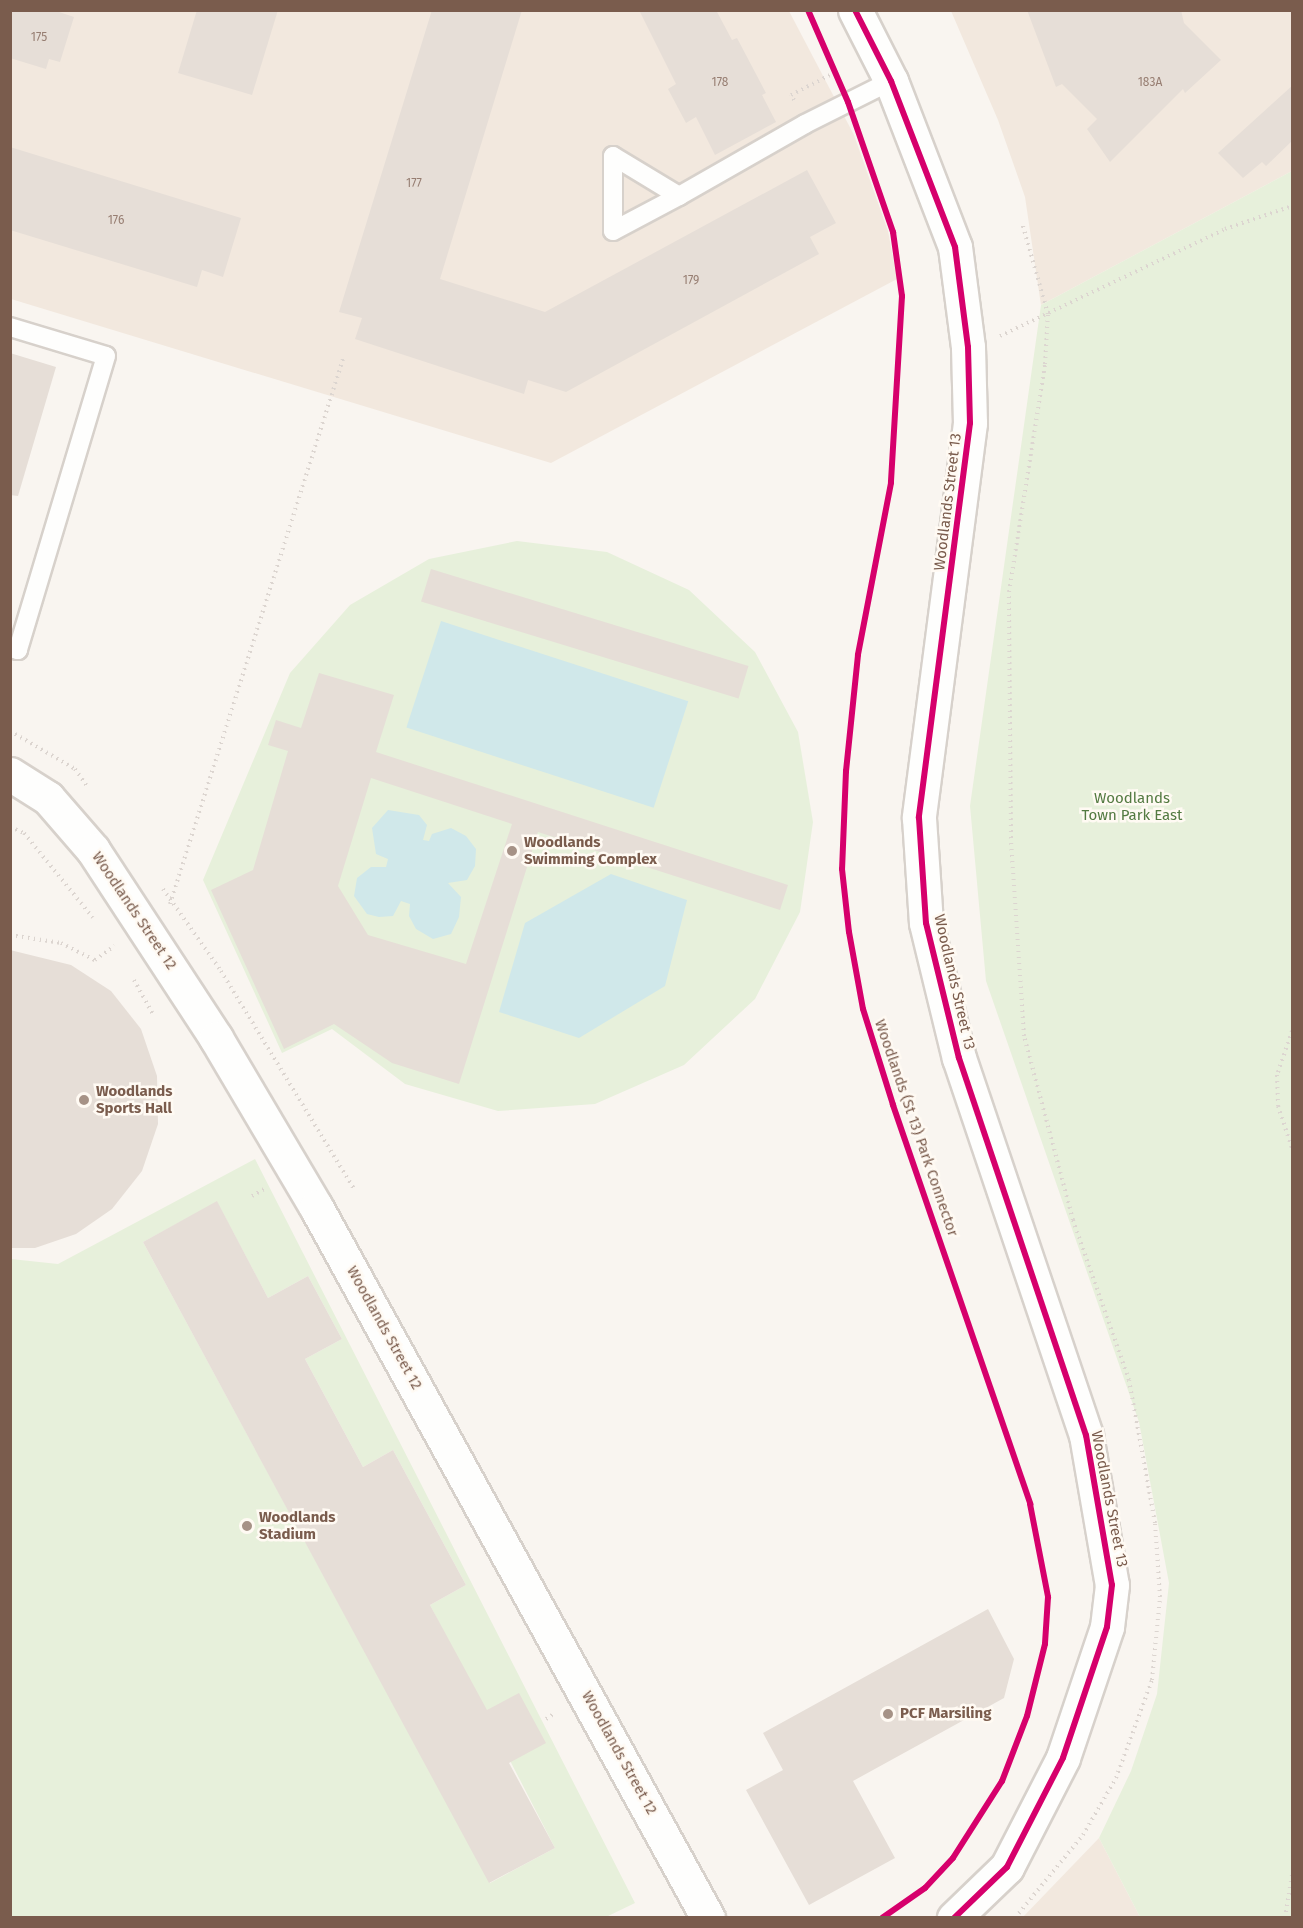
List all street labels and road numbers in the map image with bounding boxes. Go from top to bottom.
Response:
street label: Woodlands Street 13 [931,432,965,572]
street label: Woodlands Street 12 [88,849,180,973]
street label: Woodlands Street 13 [930,912,978,1052]
street label: Woodlands (St 13) Park Connector [870,1017,962,1239]
street label: Woodlands Street 12 [343,1263,425,1393]
street label: Woodlands Street 13 [1087,1429,1131,1569]
street label: Woodlands Street 12 [578,1688,660,1818]

